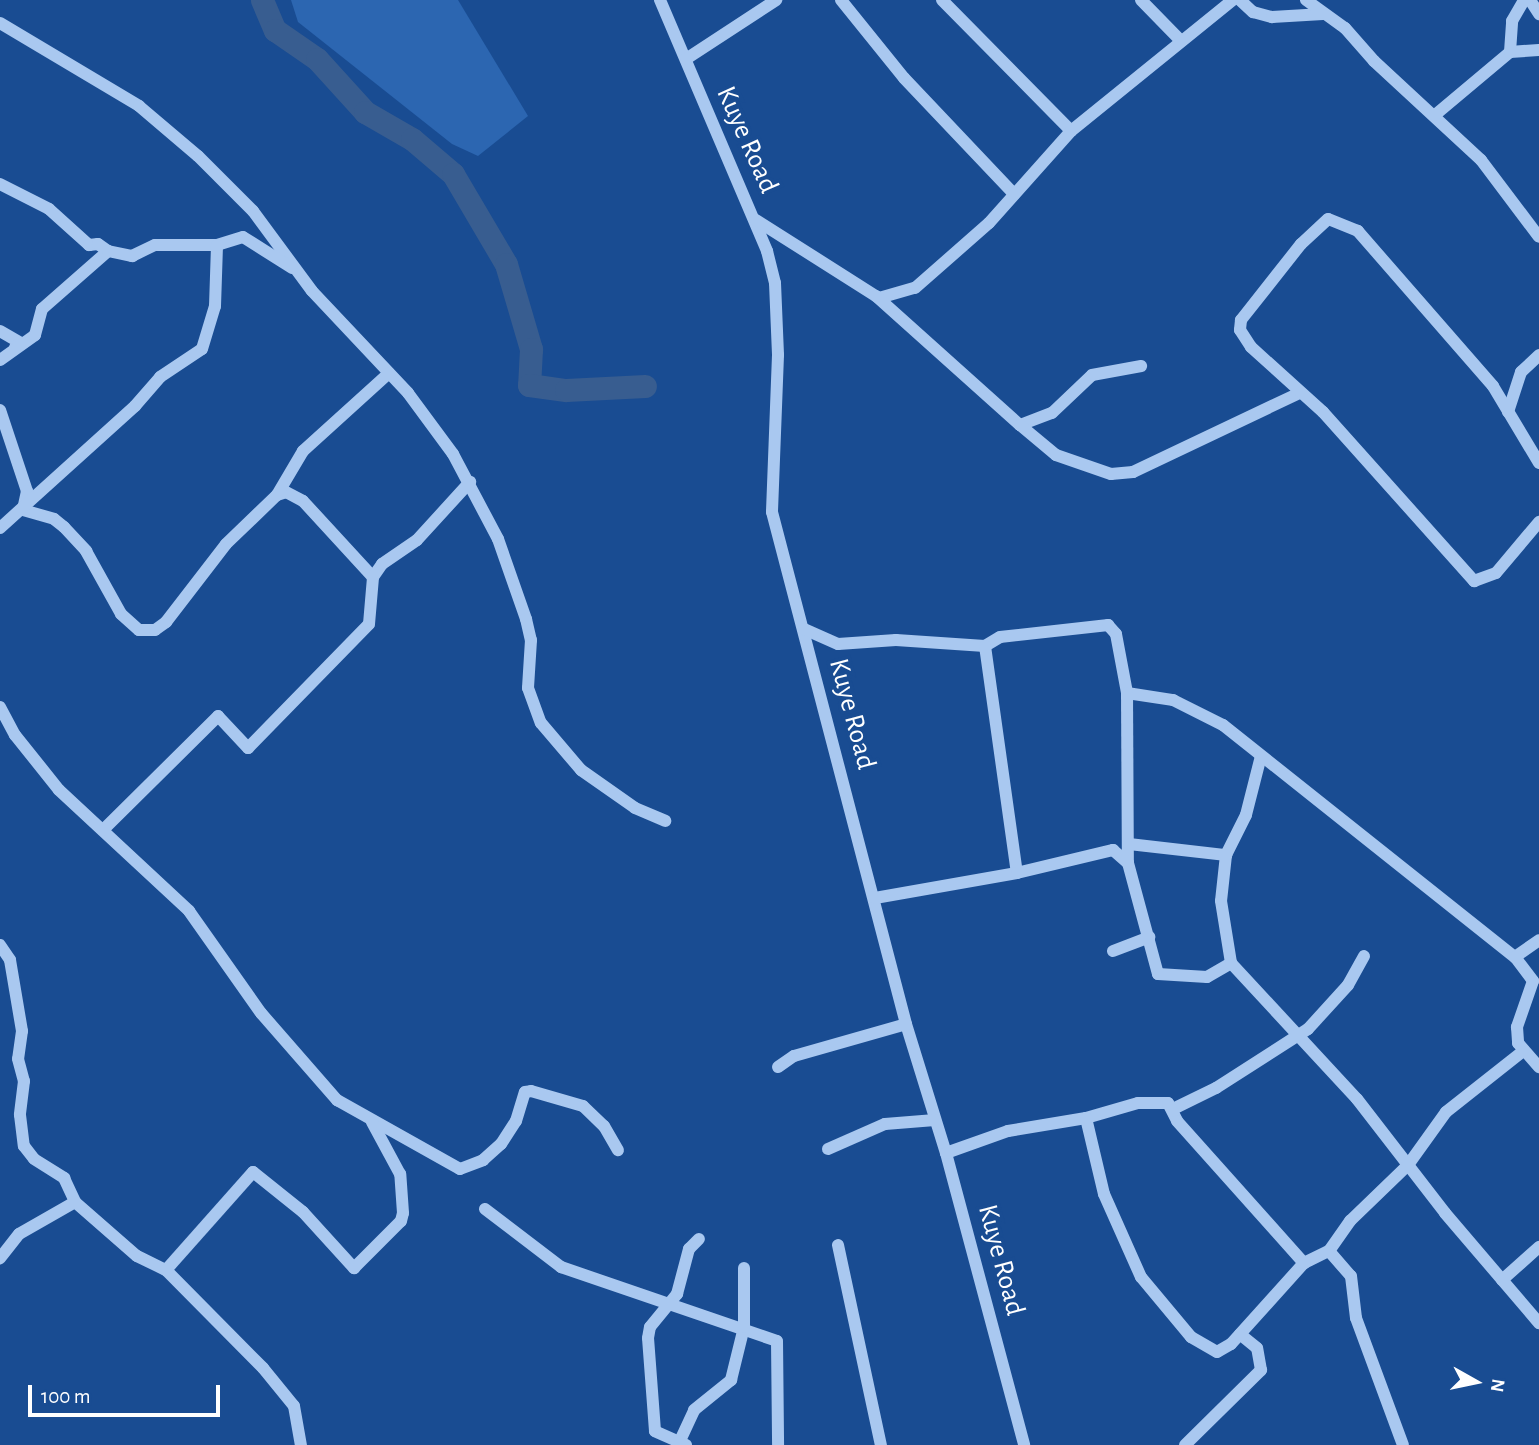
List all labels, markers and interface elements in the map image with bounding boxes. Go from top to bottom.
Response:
street label: Kuye Road [709,81,785,199]
street label: Kuye Road [821,655,883,773]
street label: Kuye Road [970,1201,1032,1319]
north arrow [1441,1347,1511,1417]
scale bar [32,1372,224,1416]
text: N [1487,1377,1508,1393]
text: 100 m [41,1386,91,1407]

